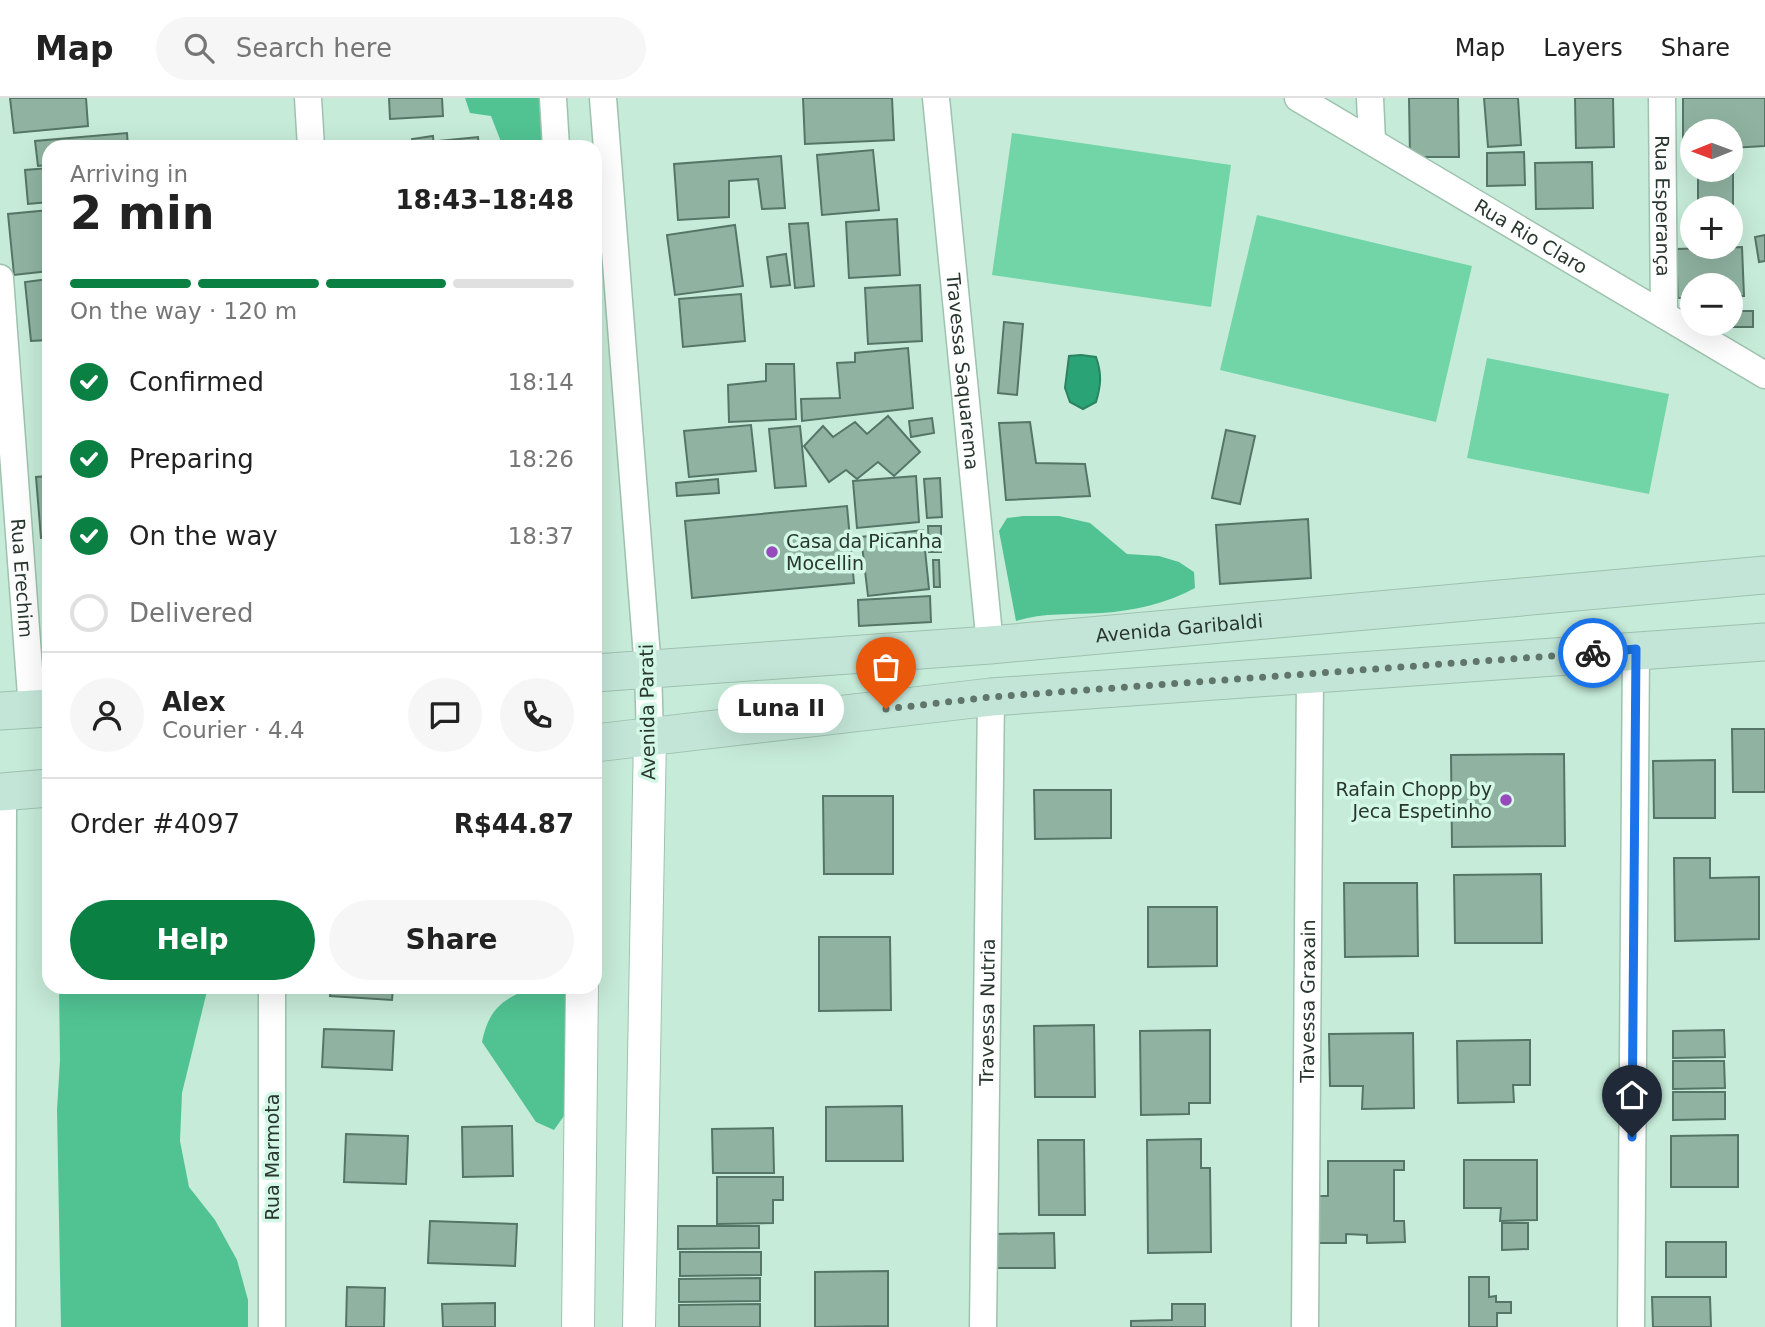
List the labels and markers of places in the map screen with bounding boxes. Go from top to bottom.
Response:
place label: Casa da Picanha Mocellin [786,530,942,574]
marker: Casa da Picanha Mocellin [764,544,780,560]
pin [856,637,916,709]
callout: Luna II [718,684,844,734]
place label: Rafain Chopp by Jeca Espetinho [1335,778,1492,822]
marker: Rafain Chopp by Jeca Espetinho [1498,792,1514,808]
pin [1602,1065,1662,1137]

